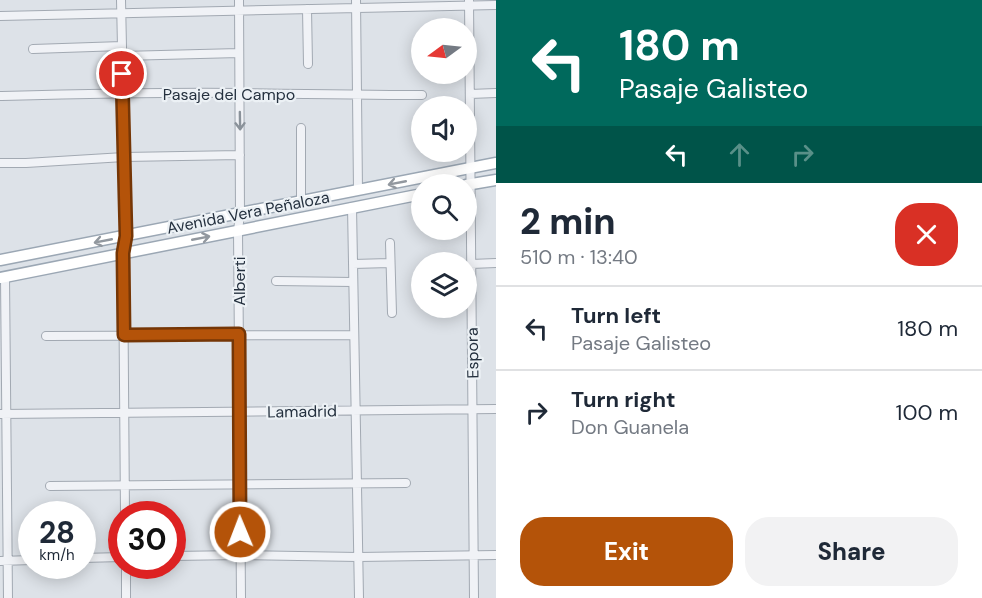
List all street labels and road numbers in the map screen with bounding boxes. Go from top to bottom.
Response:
street label: Pasaje del Campo [163,84,295,105]
street label: Avenida Vera Peñaloza [165,186,331,239]
street label: Alberti [229,256,250,306]
street label: Espora [462,327,483,379]
street label: Lamadrid [267,400,337,423]

